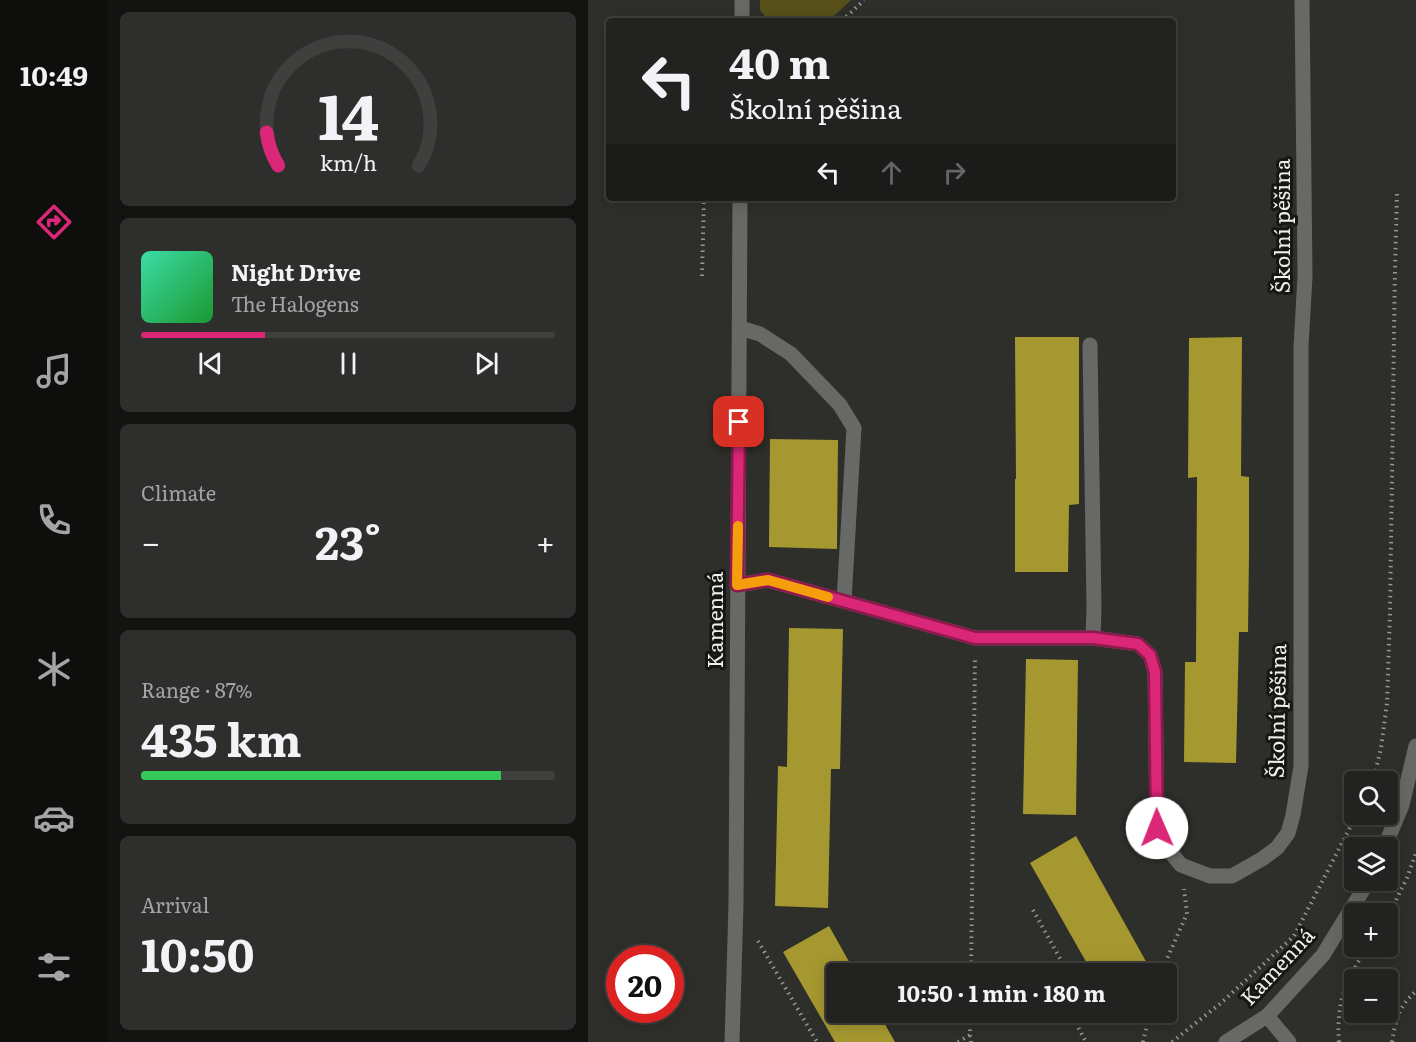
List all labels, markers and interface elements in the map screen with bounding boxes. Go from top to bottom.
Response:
text: 40 m [729,30,830,92]
icon: left [630,42,708,120]
text: 10:49 [20,54,88,94]
text: 14 [317,67,379,159]
text: Školní pěšina [729,87,902,127]
text: km/h [319,146,377,178]
icon: left [812,156,845,189]
icon: ahead [875,156,908,189]
icon: right [938,156,971,189]
street label: Školní pěšina [1265,158,1296,293]
icon: directions [33,201,75,243]
text: Night Drive [231,255,361,288]
text: The Halogens [231,288,359,318]
icon: previous [194,347,227,380]
icon: pause [332,347,365,380]
icon: next [470,347,503,380]
icon: music [33,350,75,392]
pin [713,396,764,447]
icon: arrive [722,405,755,438]
text: Climate [141,477,216,507]
icon: phone [33,499,75,541]
text: 23° [315,507,381,574]
text: − [141,516,160,565]
text: + [536,516,555,565]
street label: Kamenná [698,571,729,668]
street label: Školní pěšina [1259,643,1292,778]
icon: climate [33,648,75,690]
text: Range · 87% [141,674,253,704]
text: 435 km [141,704,302,771]
map controls [1344,771,1398,1023]
button: search [1344,771,1398,825]
position arrow [1125,796,1189,860]
icon: car [33,797,75,839]
button: layers [1344,837,1398,891]
text: Arrival [141,889,209,919]
button: + [1344,903,1398,957]
text: 10:50 [141,919,254,986]
street label: Kamenná [1232,919,1321,1011]
speed limit sign: 20 [606,945,684,1023]
icon: filters [33,946,75,988]
button: − [1344,969,1398,1023]
text: 10:50 · 1 min · 180 m [897,976,1106,1009]

